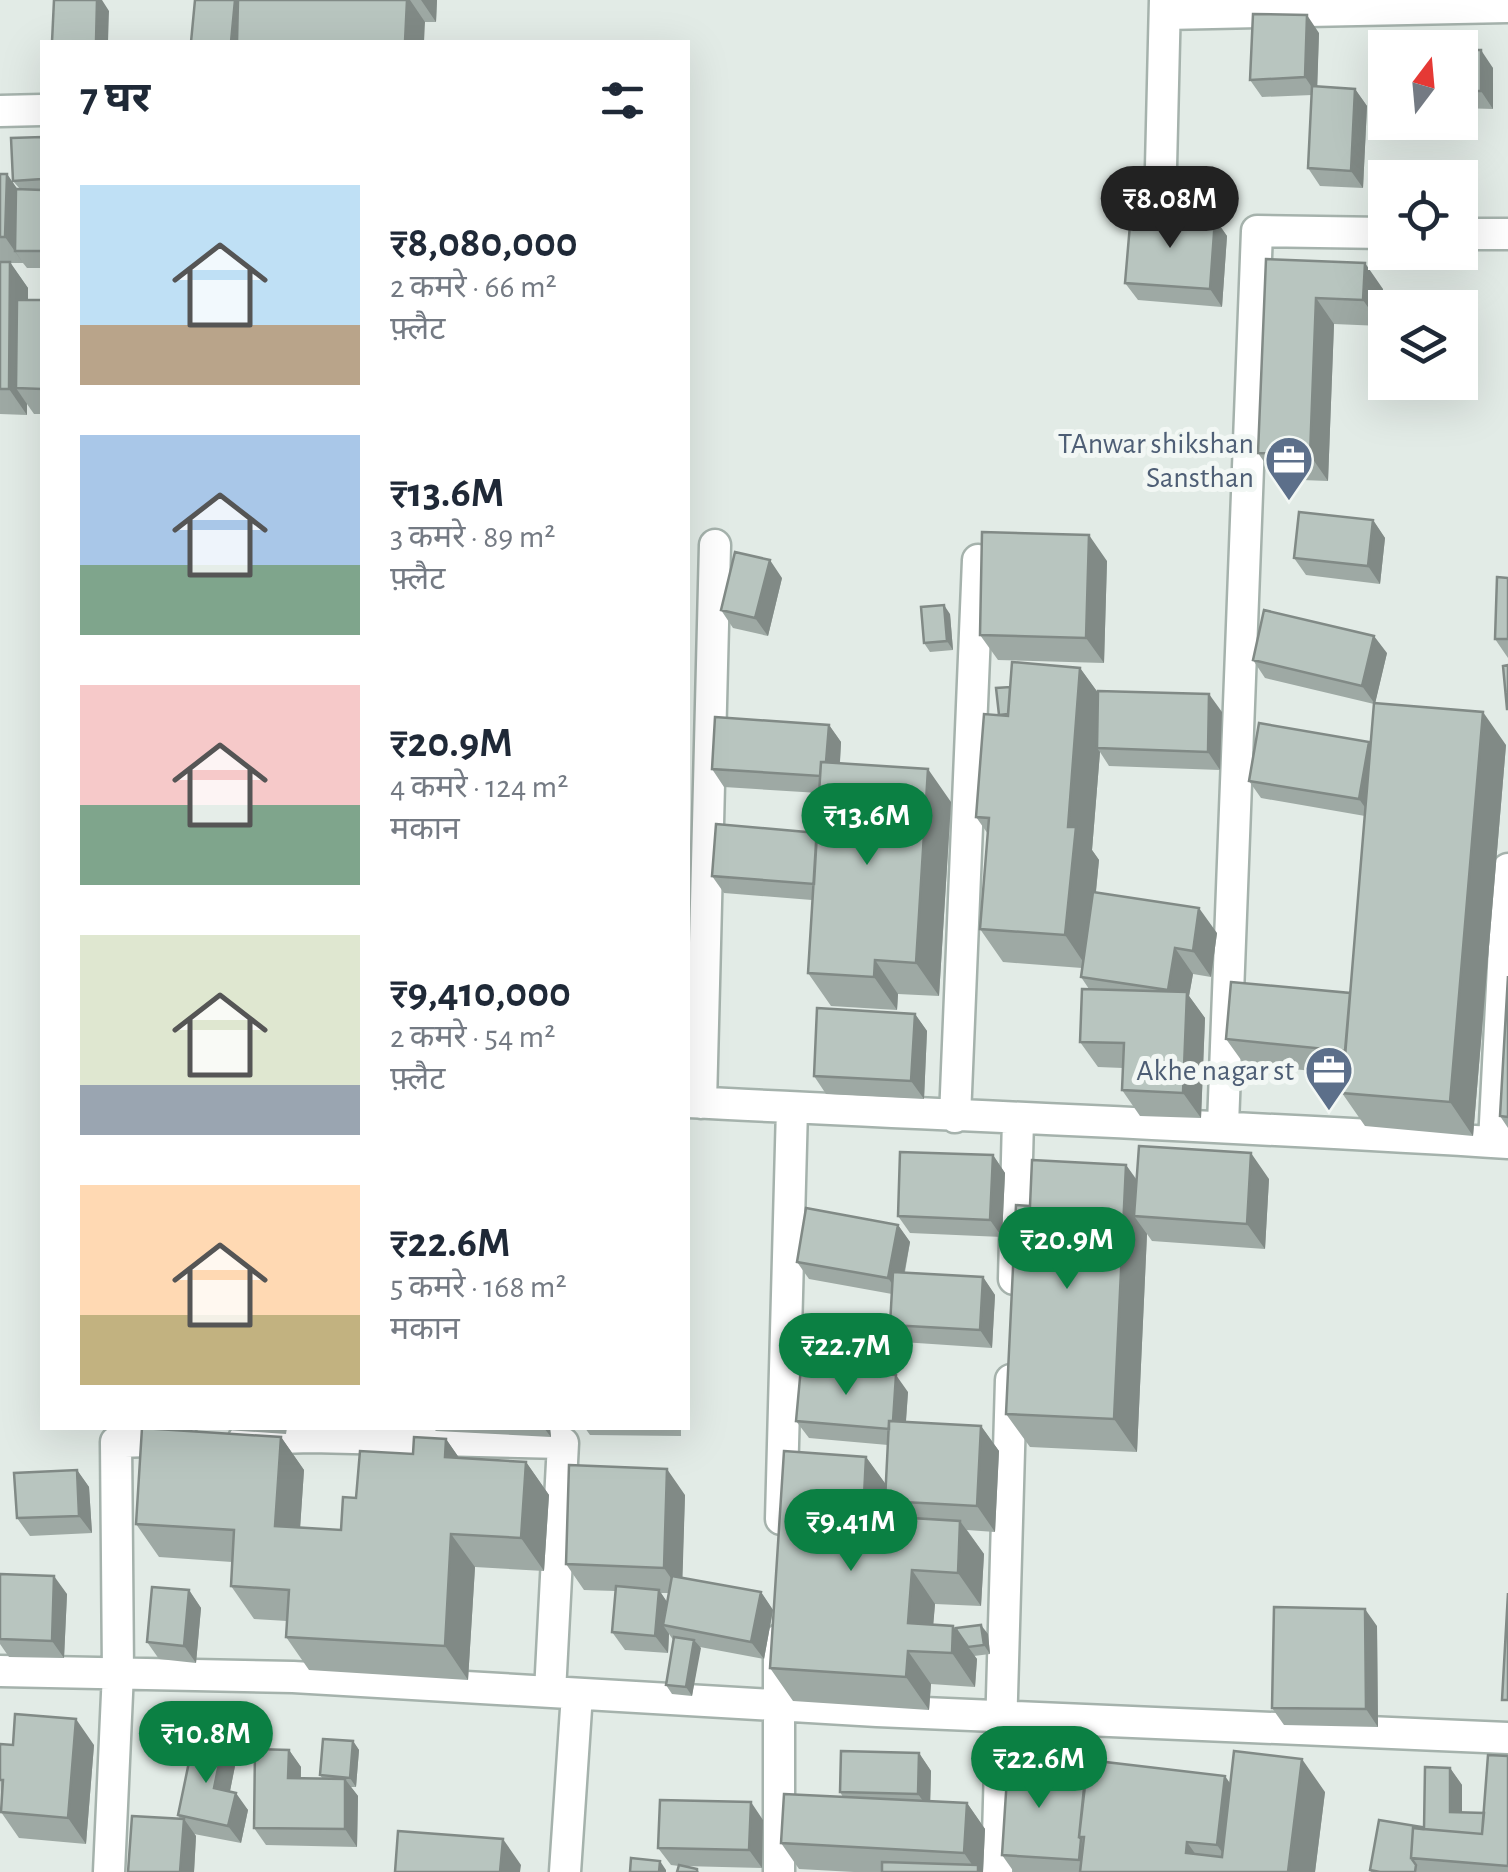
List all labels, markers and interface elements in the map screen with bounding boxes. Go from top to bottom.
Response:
north arrow [1368,30,1478,140]
map controls [1368,30,1478,400]
icon: filters [595,73,650,128]
text: 7 घर [80,77,150,119]
button: locate [1368,160,1478,270]
pin: ₹8.08M [1089,166,1251,251]
text: ₹8.08M [1123,182,1217,214]
text: ₹8,080,000 [390,222,578,264]
icon: home [160,225,280,345]
text: 2 कमरे · 66 m² [390,271,557,303]
button: layers [1368,290,1478,400]
text: फ़्लैट [390,313,445,345]
place label: TAnwar shikshan Sansthan [1058,429,1254,493]
office icon: TAnwar shikshan Sansthan [1263,434,1315,502]
text: ₹13.6M [390,472,504,514]
icon: home [160,475,280,595]
text: 3 कमरे · 89 m² [390,521,555,553]
text: फ़्लैट [390,563,445,595]
text: ₹20.9M [390,722,513,764]
icon: home [160,725,280,845]
text: 4 कमरे · 124 m² [390,771,568,803]
pin: ₹13.6M [786,783,948,868]
text: ₹13.6M [823,799,911,831]
text: मकान [390,813,460,845]
text: ₹9,410,000 [390,972,571,1014]
icon: home [160,975,280,1095]
text: 2 कमरे · 54 m² [390,1021,555,1053]
office icon: Akhe nagar st [1303,1044,1355,1112]
place label: Akhe nagar st [1136,1056,1294,1086]
text: फ़्लैट [390,1063,445,1095]
pin: ₹20.9M [986,1207,1148,1292]
text: ₹22.6M [390,1222,511,1264]
text: ₹20.9M [1020,1223,1114,1255]
icon: home [160,1225,280,1345]
text: 5 कमरे · 168 m² [390,1271,567,1303]
text: मकान [390,1313,460,1345]
pin: ₹22.7M [765,1313,927,1398]
text: ₹22.7M [801,1329,891,1361]
pin: ₹9.41M [770,1489,932,1574]
text: ₹9.41M [806,1505,896,1537]
pin: ₹10.8M [125,1701,287,1786]
text: ₹10.8M [161,1717,251,1749]
pin: ₹22.6M [958,1726,1120,1811]
text: ₹22.6M [993,1742,1085,1774]

